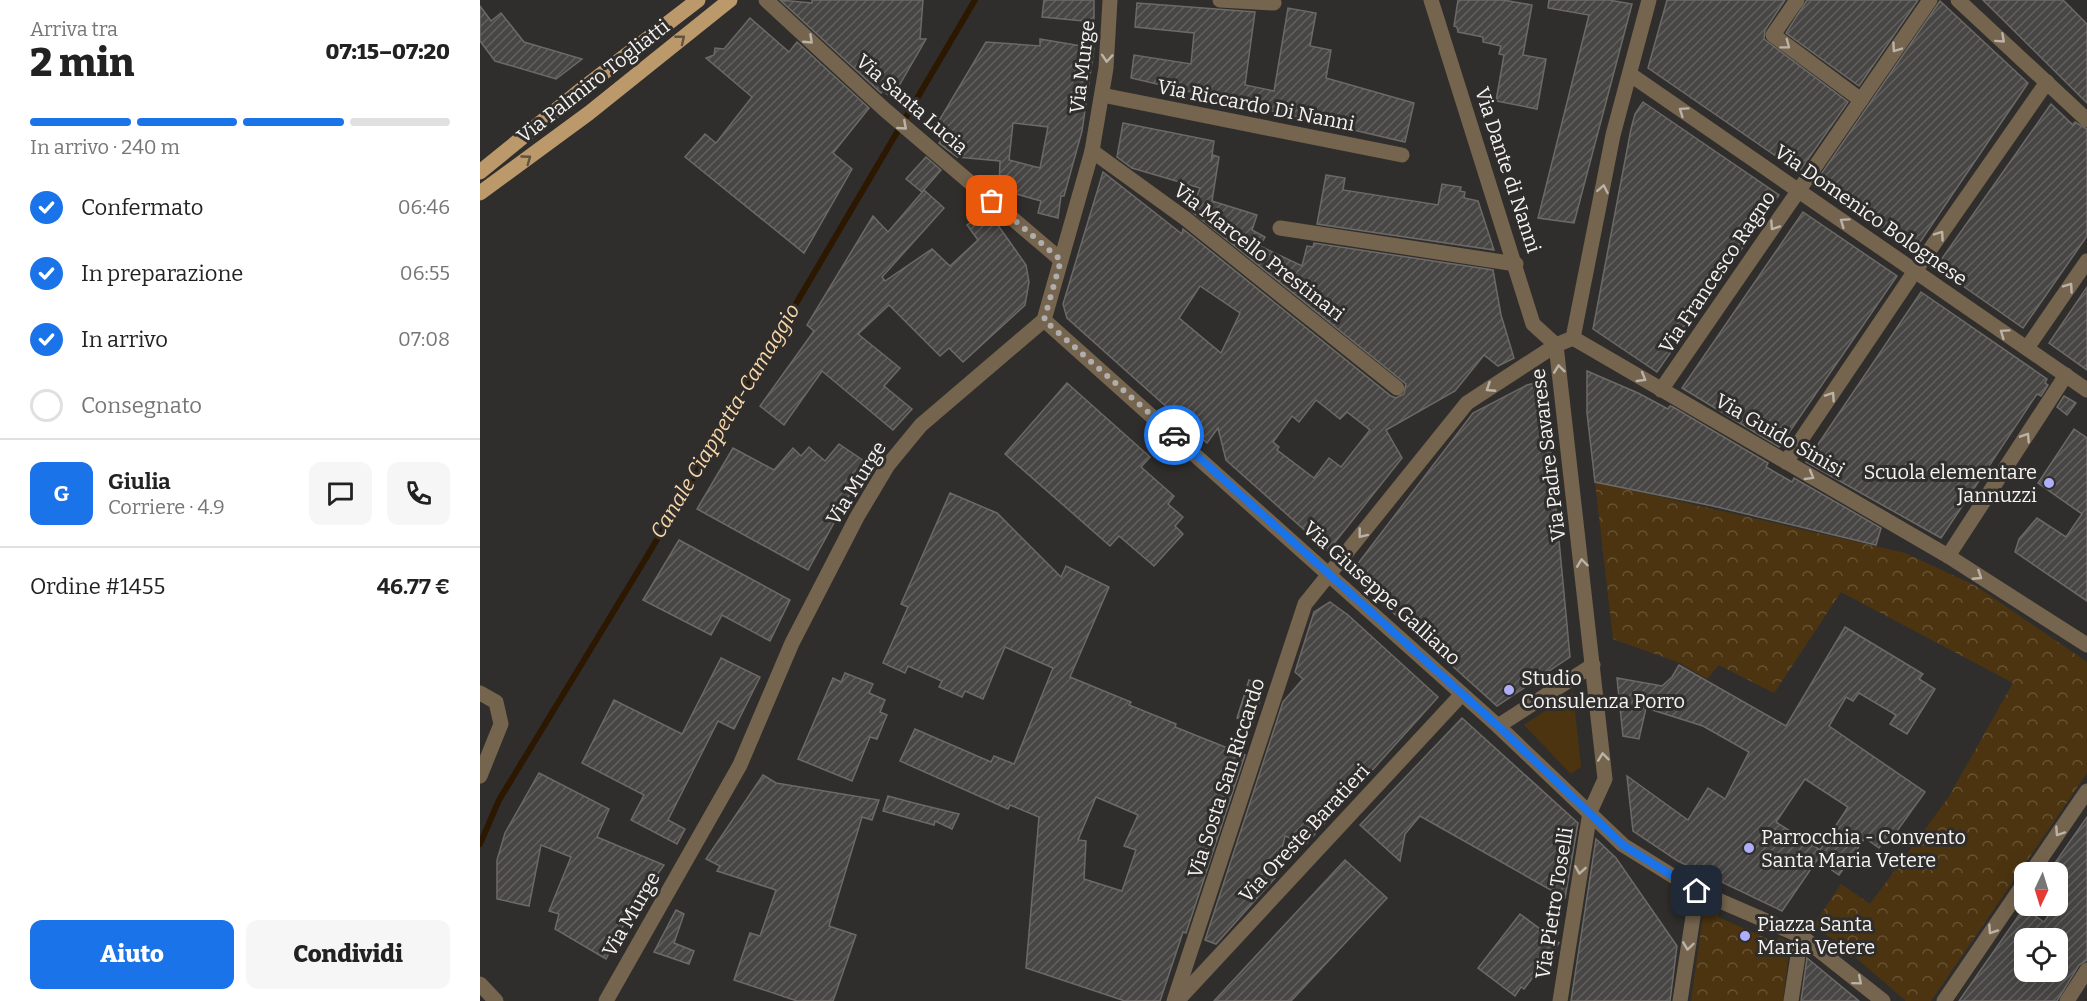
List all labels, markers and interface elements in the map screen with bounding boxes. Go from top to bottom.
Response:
street label: Via Palmiro Togliatti [512,14,674,148]
text: Arriva tra [30,17,118,41]
street label: Via Murge [1064,19,1100,115]
one-way arrow [1994,32,2005,43]
one-way arrow [802,33,812,44]
one-way arrow [674,36,685,47]
one-way arrow [1780,37,1791,48]
text: 07:15–07:20 [326,38,450,65]
text: 2 min [30,40,134,86]
one-way arrow [1892,41,1903,52]
street label: Via Santa Lucia [851,49,973,159]
one-way arrow [1101,54,1114,63]
street label: Via Riccardo Di Nanni [1155,74,1357,136]
street label: Via Dante di Nanni [1470,84,1546,256]
one-way arrow [1679,107,1690,118]
one-way arrow [896,119,907,130]
text: In arrivo · 240 m [30,135,180,159]
street label: Via Domenico Bolognese [1770,139,1972,291]
one-way arrow [521,155,532,166]
pin [966,175,1017,226]
street label: Via Marcello Prestinari [1169,178,1349,326]
icon: bag [975,184,1008,217]
one-way arrow [1596,184,1609,194]
street label: Via Francesco Ragno [1654,186,1780,358]
icon: check [30,191,63,224]
text: Confermato [81,194,203,221]
text: 06:46 [398,195,450,219]
one-way arrow [1839,218,1850,229]
one-way arrow [1770,219,1781,230]
one-way arrow [1933,230,1944,241]
icon: check [30,257,63,290]
text: In preparazione [81,260,243,287]
text: 06:55 [400,261,450,285]
one-way arrow [2062,283,2073,294]
water label: Canale Ciappetta-Camaggio [645,299,805,543]
icon: check [30,323,63,356]
text: In arrivo [81,326,168,353]
text: 07:08 [398,327,450,351]
one-way arrow [2000,329,2011,340]
one-way arrow [1553,365,1566,374]
street label: Via Padre Savarese [1525,367,1571,543]
one-way arrow [1636,371,1646,383]
one-way arrow [1485,381,1496,392]
street label: Via Guido Sinisi [1711,388,1849,482]
text: Consegnato [81,392,202,419]
one-way arrow [1823,392,1834,403]
courier [1144,405,1204,465]
icon: car [1158,419,1191,452]
one-way arrow [2018,433,2030,443]
street label: Via Murge [821,437,891,529]
place label: Scuola elementare Jannuzzi [1863,460,2037,507]
button: chat [309,462,372,525]
button: phone [387,462,450,525]
text: Giulia [108,468,171,495]
one-way arrow [1804,469,1814,481]
marker: Scuola elementare Jannuzzi [2042,476,2056,490]
text: G [54,480,69,507]
text: Corriere · 4.9 [108,495,225,519]
street label: Via Giuseppe Galliano [1298,516,1466,670]
one-way arrow [1358,527,1369,538]
one-way arrow [1576,558,1588,567]
one-way arrow [1972,568,1982,580]
text: Ordine #1455 [30,573,165,600]
text: 46.77 € [377,573,450,600]
place label: Studio Consulenza Porro [1521,666,1685,713]
street label: Via Sosta San Riccardo [1182,675,1270,881]
marker: Studio Consulenza Porro [1502,683,1516,697]
one-way arrow [1597,752,1610,761]
street label: Via Oreste Baratieri [1234,759,1374,907]
street label: Via Pietro Toselli [1530,825,1578,981]
place label: Parrocchia - Convento Santa Maria Vetere [1761,825,1966,872]
one-way arrow [2055,825,2066,836]
marker: Parrocchia - Convento Santa Maria Vetere [1742,841,1756,855]
north arrow [2014,862,2068,916]
map controls [2014,862,2068,982]
one-way arrow [1574,864,1587,874]
pin [1671,865,1722,916]
street label: Via Murge [597,867,665,961]
icon: home [1680,874,1713,907]
place label: Piazza Santa Maria Vetere [1757,912,1875,959]
button: Aiuto [30,920,234,989]
button: Condividi [246,920,450,989]
one-way arrow [1988,923,1999,934]
button: locate [2014,928,2068,982]
marker: Piazza Santa Maria Vetere [1738,929,1752,943]
one-way arrow [1683,941,1695,951]
one-way arrow [1852,973,1863,984]

